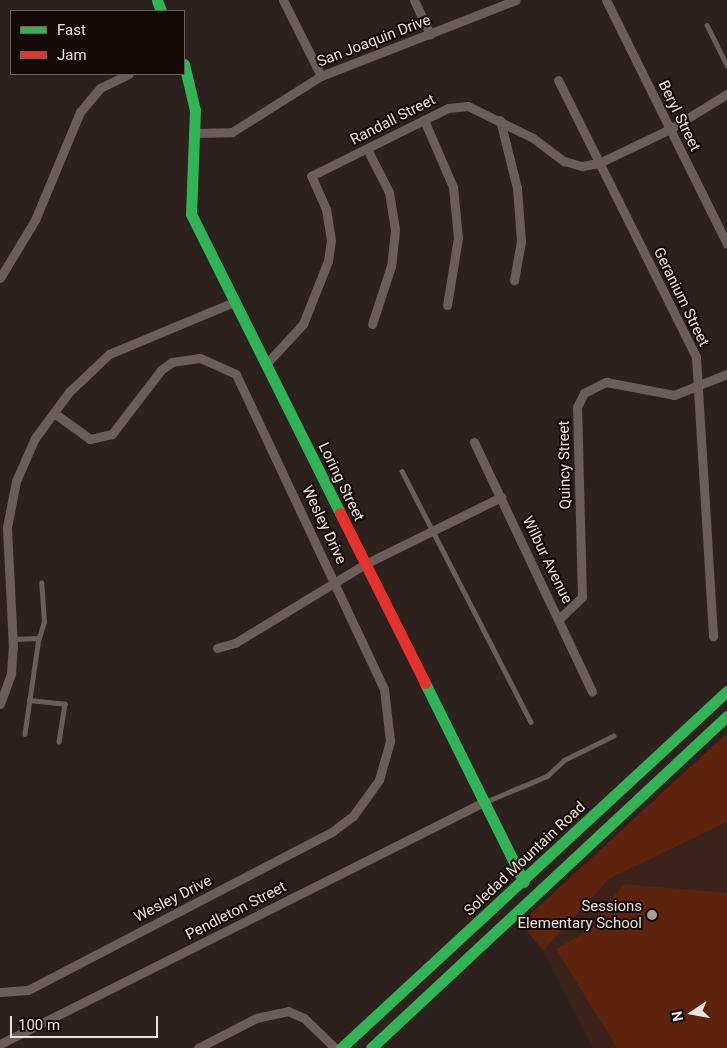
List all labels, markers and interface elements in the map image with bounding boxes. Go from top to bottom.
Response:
legend [10,10,185,75]
street label: San Joaquin Drive [315,11,433,71]
text: Fast [57,21,86,39]
text: Jam [57,46,87,64]
street label: Beryl Street [654,78,704,154]
street label: Randall Street [348,91,438,149]
street label: Geranium Street [649,245,713,349]
street label: Quincy Street [555,420,575,510]
street label: Loring Street [314,440,368,524]
street label: Wesley Drive [298,483,350,567]
street label: Wilbur Avenue [518,513,576,607]
street label: Soledad Mountain Road [461,798,589,920]
street label: Wesley Drive [131,872,215,926]
street label: Pendleton Street [183,878,289,944]
place label: Sessions Elementary School [518,897,642,932]
marker: Sessions Elementary School [646,909,658,921]
north arrow [667,988,717,1038]
scale bar [12,1006,160,1038]
text: N [668,1010,686,1023]
text: 100 m [18,1016,60,1034]

